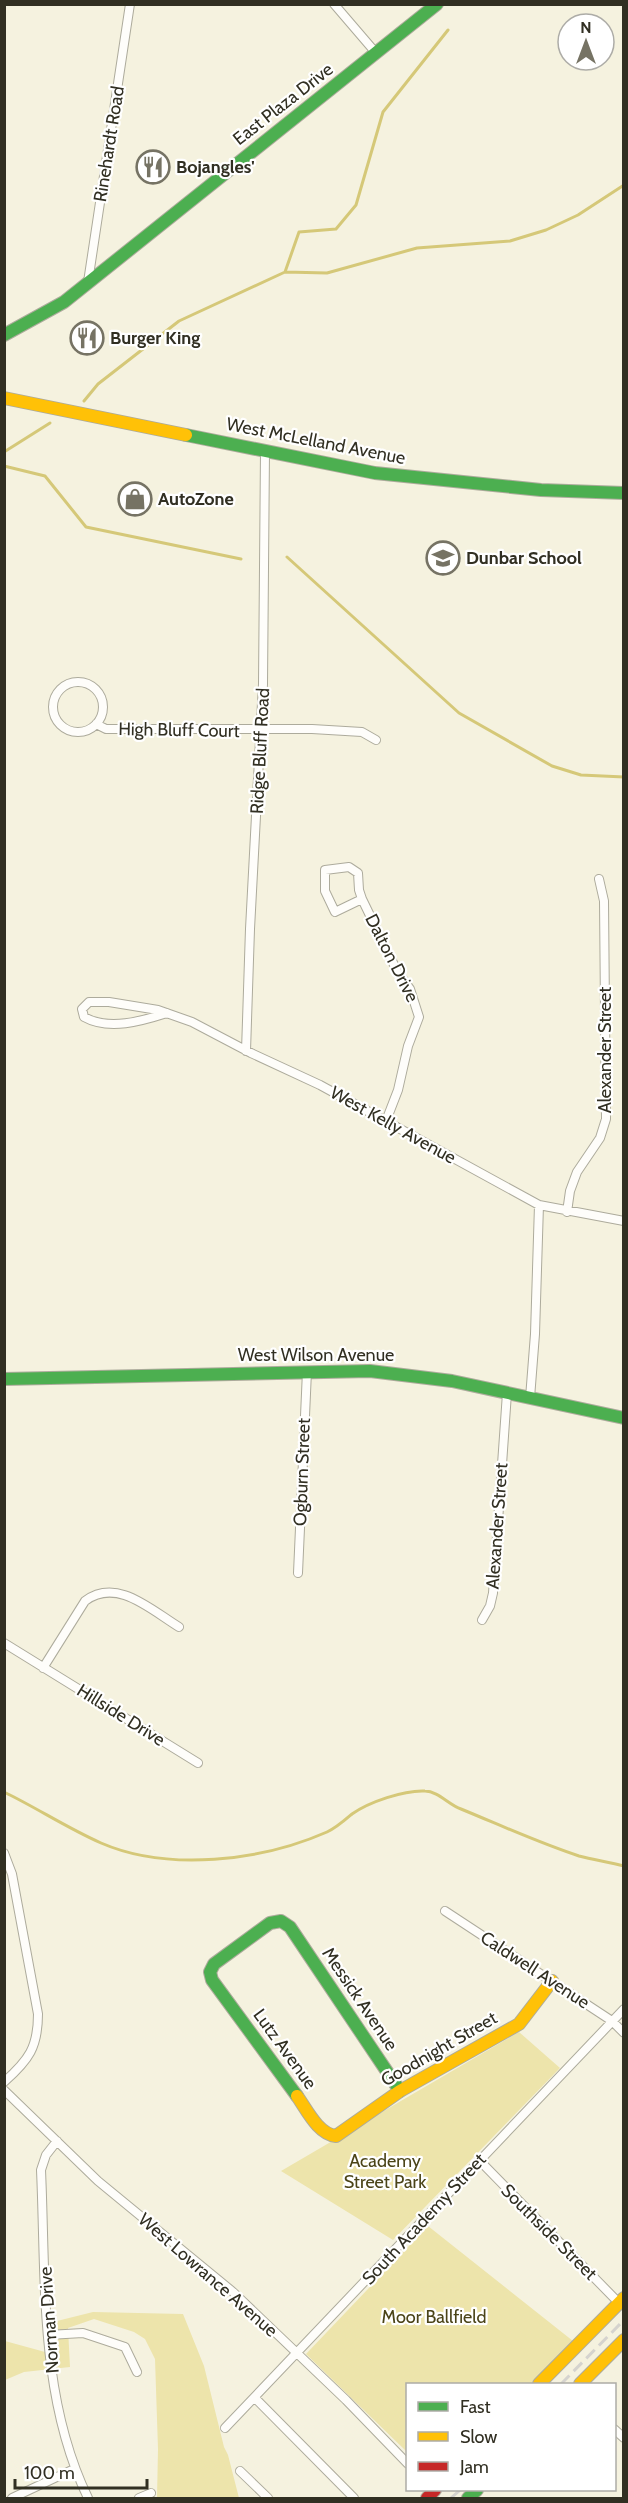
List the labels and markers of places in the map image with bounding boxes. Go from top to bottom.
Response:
restaurant icon: Bojangles' [135,149,171,185]
place label: Bojangles' [176,156,255,178]
restaurant icon: Burger King [69,320,105,356]
place label: Burger King [110,327,200,349]
shop icon: AutoZone [117,481,153,517]
place label: AutoZone [158,488,234,510]
school or university icon: Dunbar School [425,540,461,576]
place label: Dunbar School [466,547,582,569]

